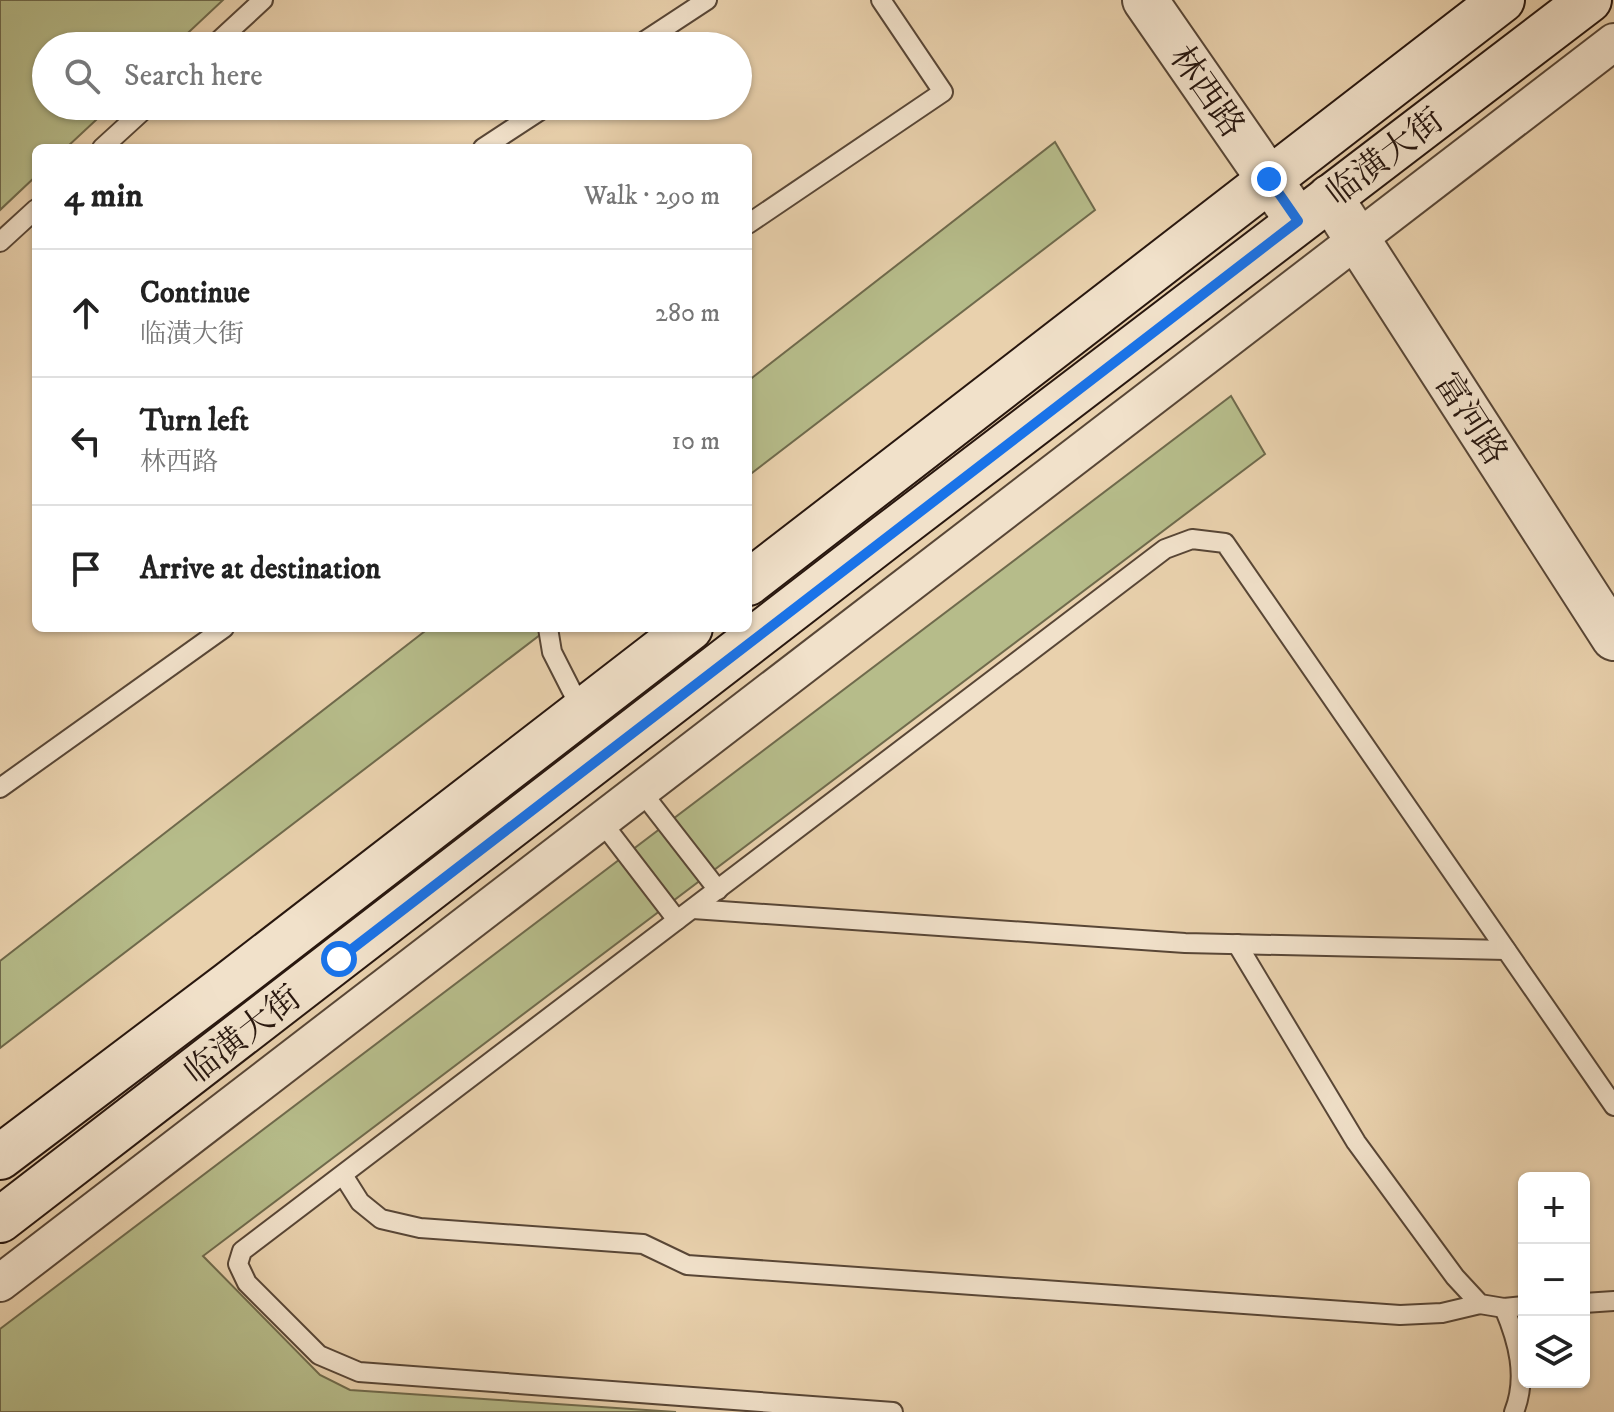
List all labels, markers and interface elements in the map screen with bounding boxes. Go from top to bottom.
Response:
search box [32,32,752,120]
street label: 林西路 [1160,38,1253,146]
icon: search [60,54,104,98]
text: Search here [124,58,263,95]
street label: 临潢大街 [1318,100,1452,215]
route end [1251,161,1287,197]
text: 4 min [64,175,143,217]
text: Walk · 290 m [584,180,720,213]
text: Continue [140,275,250,312]
icon: ahead [64,291,108,335]
text: 280 m [655,297,720,330]
text: 临潢大街 [140,318,244,351]
street label: 富河路 [1425,365,1516,473]
text: Turn left [140,403,249,440]
icon: left [64,419,108,463]
text: 10 m [671,425,720,458]
text: 林西路 [140,446,218,479]
icon: arrive [64,547,108,591]
text: Arrive at destination [140,551,381,588]
route start [321,941,357,977]
street label: 临潢大街 [177,977,310,1094]
map controls [1518,1172,1590,1388]
button: + [1518,1172,1590,1244]
button: − [1518,1244,1590,1316]
button: layers [1518,1316,1590,1388]

